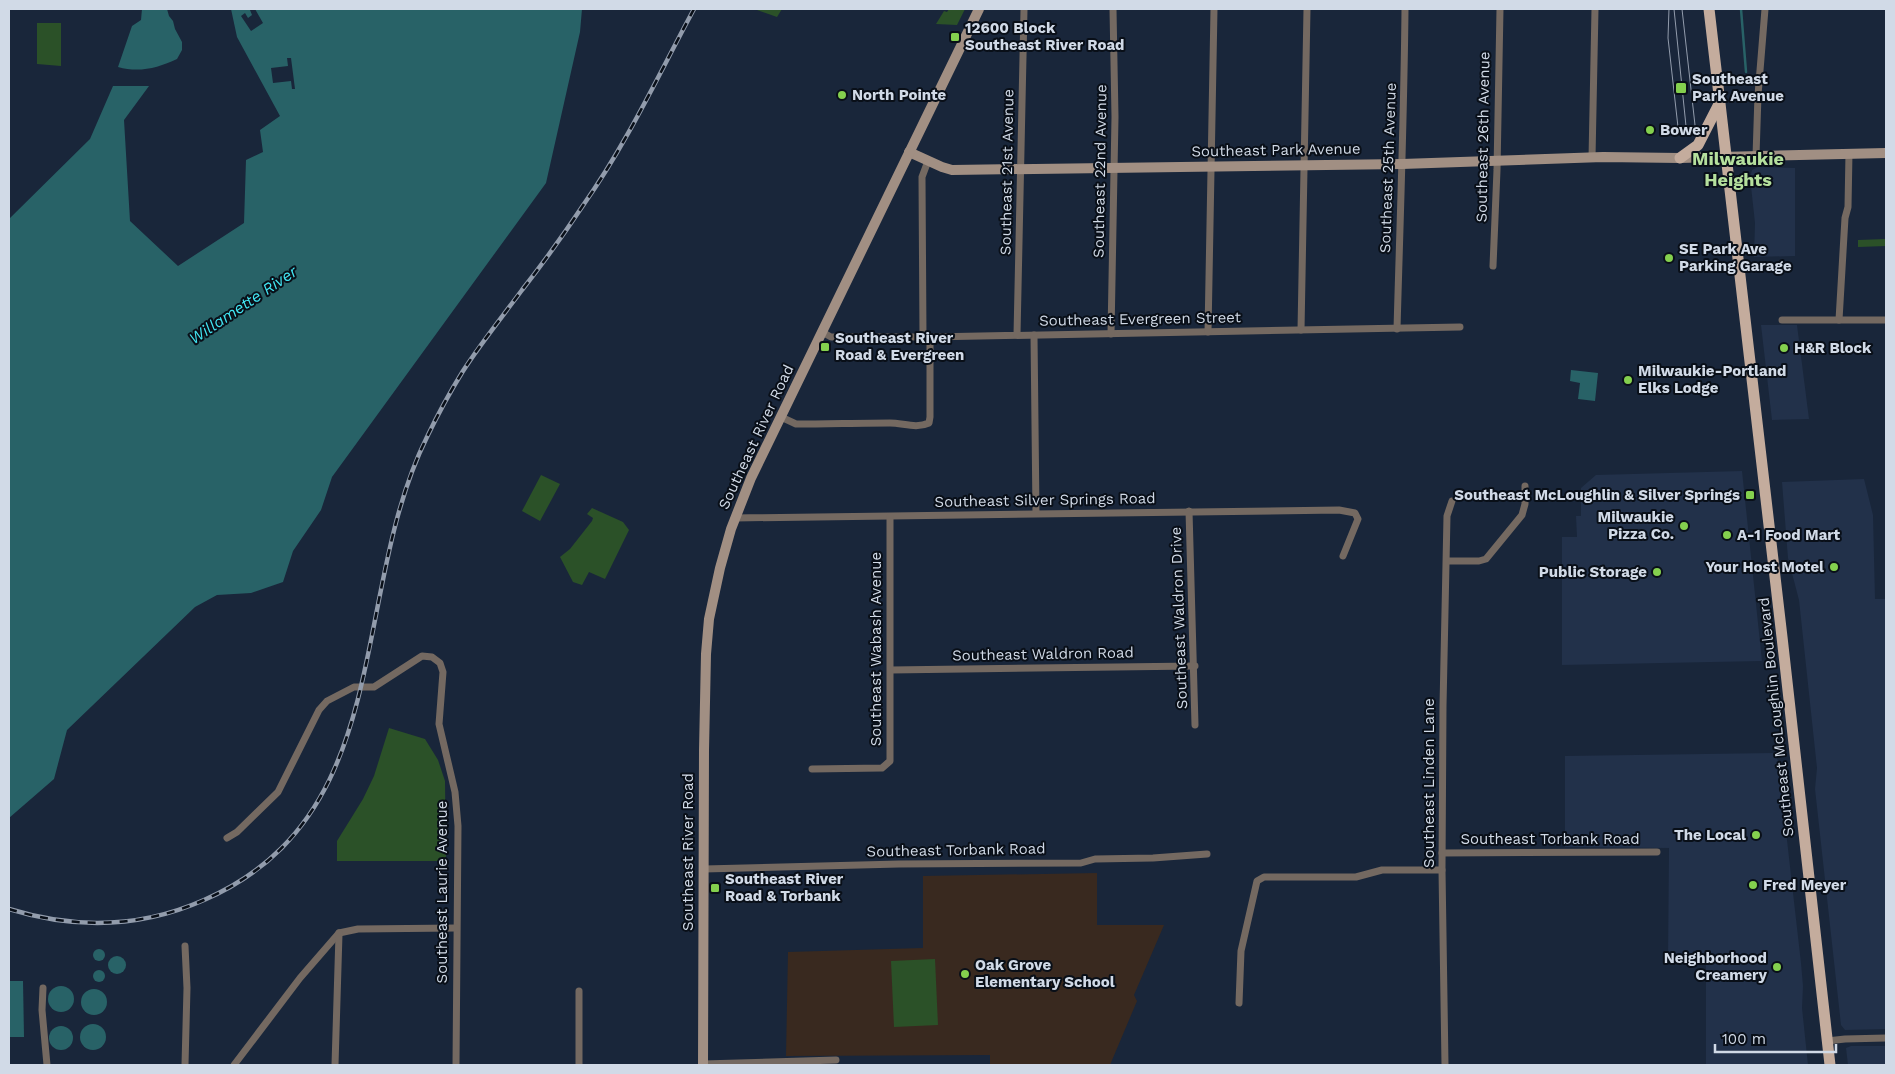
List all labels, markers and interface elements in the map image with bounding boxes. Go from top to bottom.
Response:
place label: 12600 Block Southeast River Road [965,19,1125,54]
marker: 12600 Block Southeast River Road [949,31,961,43]
street label: Southeast 26th Avenue [1473,51,1493,223]
place label: Southeast Park Avenue [1692,70,1784,105]
marker: Southeast Park Avenue [1674,81,1688,95]
street label: Southeast 25th Avenue [1376,82,1400,254]
street label: Southeast 22nd Avenue [1089,84,1111,258]
place label: North Pointe [852,86,947,104]
marker: North Pointe [836,89,848,101]
street label: Southeast 21st Avenue [997,89,1017,255]
place label: Bower [1660,121,1708,139]
marker: Bower [1644,124,1656,136]
street label: Southeast Park Avenue [1191,140,1361,160]
district label: Milwaukie Heights [1692,148,1784,190]
place label: SE Park Ave Parking Garage [1679,240,1792,275]
marker: SE Park Ave Parking Garage [1663,252,1675,264]
water label: Willamette River [185,261,301,348]
street label: Southeast Evergreen Street [1039,308,1242,330]
place label: Southeast River Road & Evergreen [835,329,964,364]
place label: H&R Block [1794,339,1872,357]
marker: Southeast River Road & Evergreen [819,341,831,353]
marker: H&R Block [1778,342,1790,354]
street label: Southeast River Road [715,362,797,512]
place label: Milwaukie-Portland Elks Lodge [1638,362,1786,397]
marker: Milwaukie-Portland Elks Lodge [1622,374,1634,386]
place label: Southeast McLoughlin & Silver Springs [1454,486,1740,504]
street label: Southeast Silver Springs Road [934,489,1156,511]
marker: Southeast McLoughlin & Silver Springs [1744,489,1756,501]
place label: Milwaukie Pizza Co. [1598,508,1674,543]
marker: Milwaukie Pizza Co. [1678,520,1690,532]
place label: A-1 Food Mart [1737,526,1841,544]
street label: Southeast Waldron Drive [1167,527,1191,709]
marker: A-1 Food Mart [1721,529,1733,541]
street label: Southeast Wabash Avenue [867,552,885,746]
place label: Your Host Motel [1705,558,1824,576]
marker: Your Host Motel [1828,561,1840,573]
place label: Public Storage [1539,563,1647,581]
marker: Public Storage [1651,566,1663,578]
street label: Southeast McLoughlin Boulevard [1754,596,1798,838]
street label: Southeast Waldron Road [952,643,1134,665]
street label: Southeast Linden Lane [1420,698,1438,868]
street label: Southeast River Road [679,773,697,931]
street label: Southeast Laurie Avenue [433,801,451,983]
place label: The Local [1674,826,1746,844]
marker: The Local [1750,829,1762,841]
street label: Southeast Torbank Road [1460,830,1640,848]
street label: Southeast Torbank Road [866,839,1046,861]
place label: Southeast River Road & Torbank [725,870,844,905]
place label: Fred Meyer [1763,876,1847,894]
marker: Fred Meyer [1747,879,1759,891]
marker: Southeast River Road & Torbank [709,882,721,894]
place label: Neighborhood Creamery [1664,949,1768,984]
place label: Oak Grove Elementary School [975,956,1115,991]
marker: Neighborhood Creamery [1771,961,1783,973]
marker: Oak Grove Elementary School [959,968,971,980]
scale bar [1715,1022,1836,1054]
text: 100 m [1722,1030,1766,1048]

